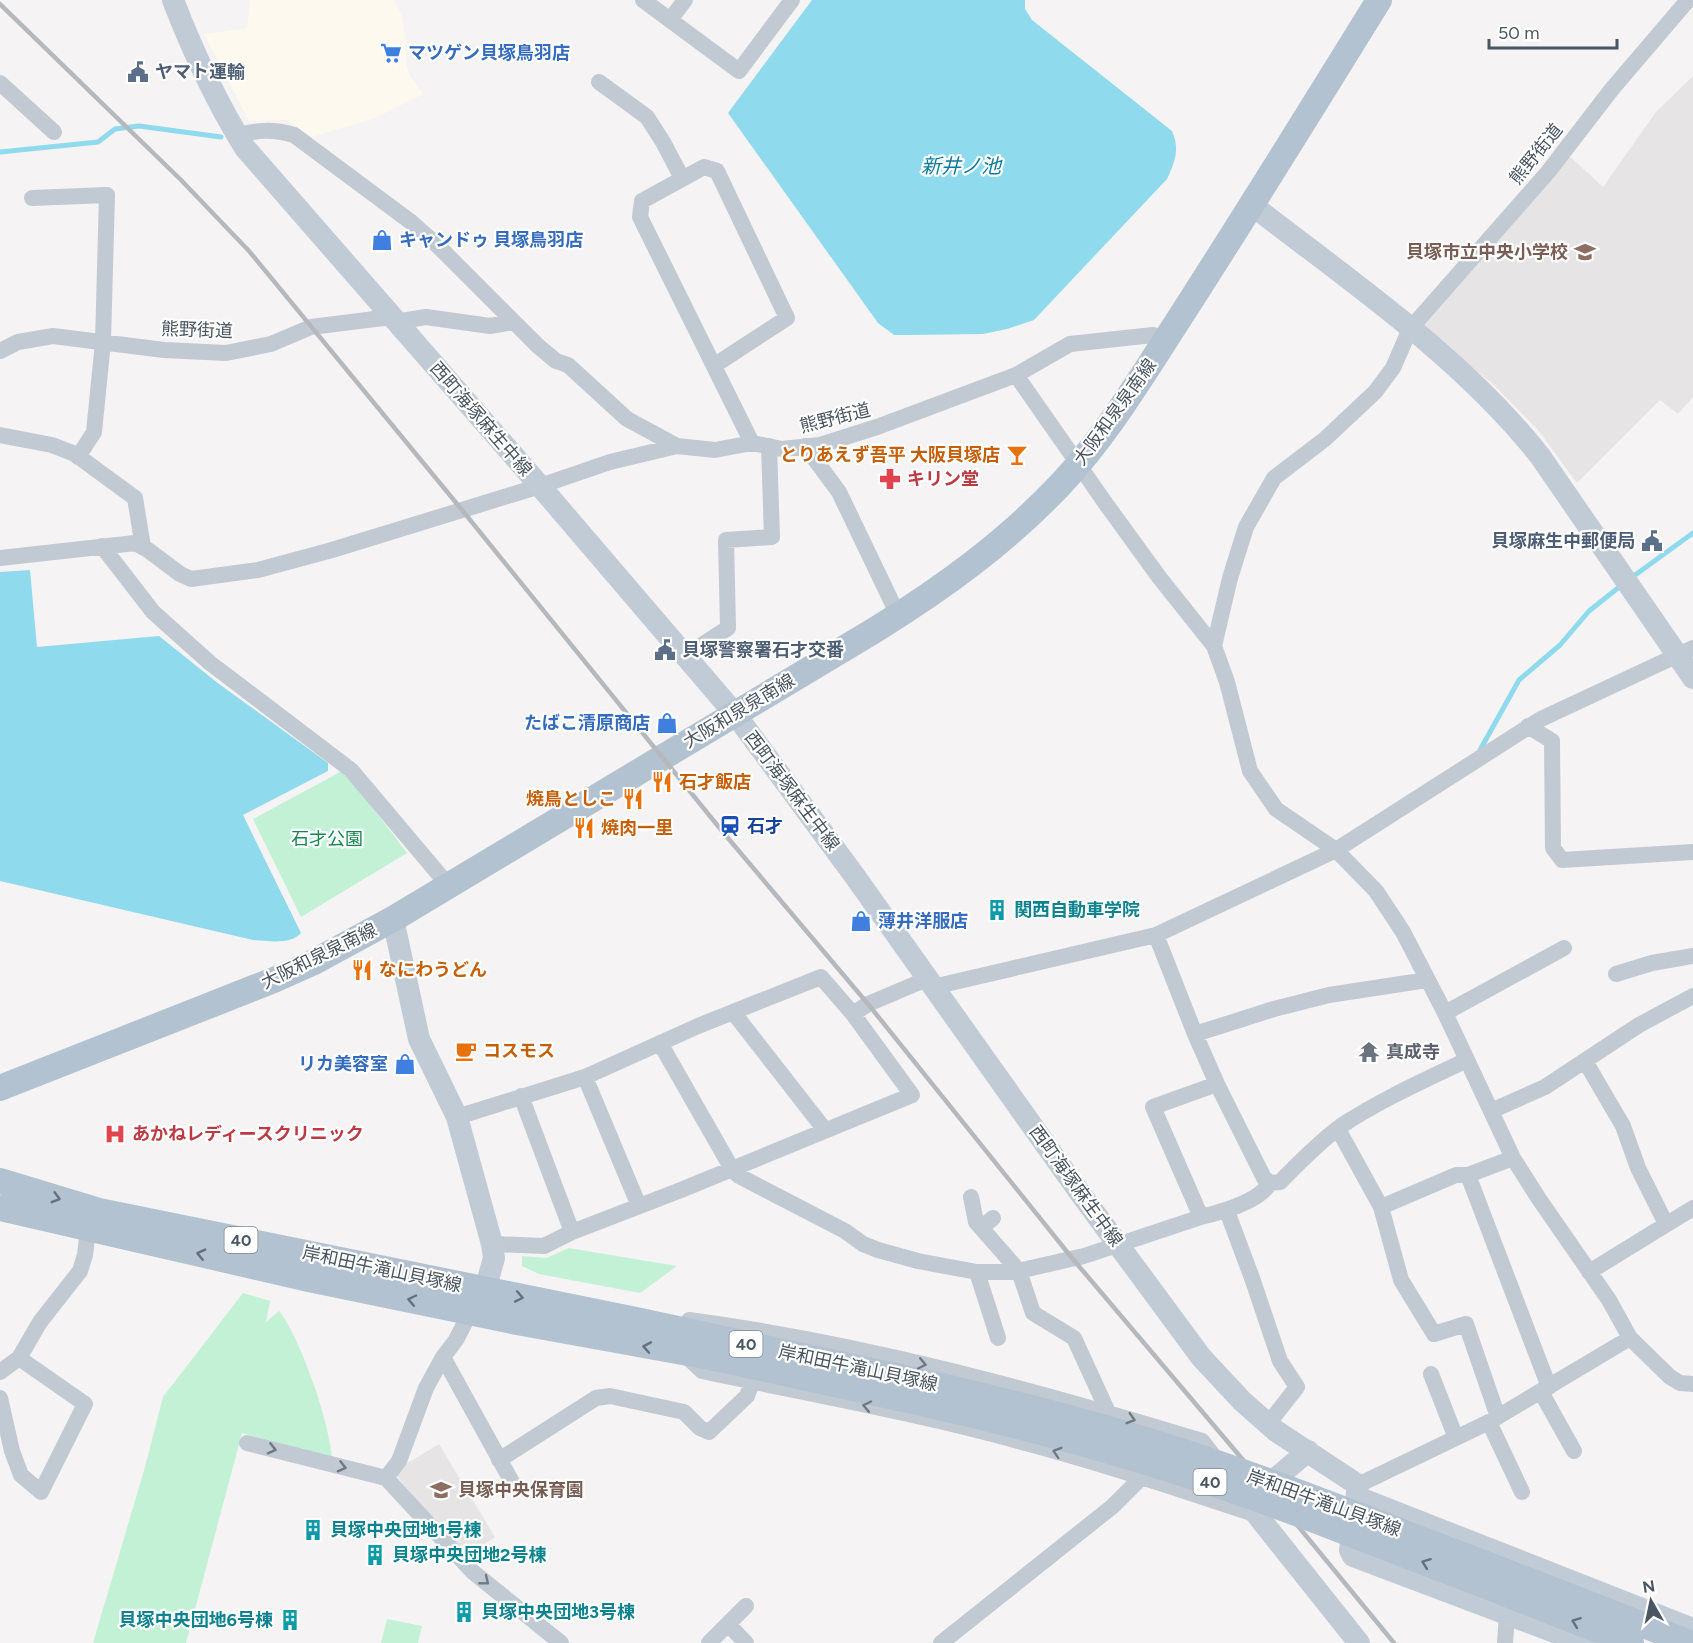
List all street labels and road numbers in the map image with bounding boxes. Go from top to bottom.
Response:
street label: 熊野街道 [1505,119,1567,189]
street label: 熊野街道 [161,318,233,342]
street label: 大阪和泉泉南線 [1069,355,1161,469]
street label: 西町海塚麻生中線 [425,357,537,481]
street label: 熊野街道 [797,399,873,437]
street label: 大阪和泉泉南線 [679,669,799,753]
street label: 西町海塚麻生中線 [740,727,844,855]
street label: 大阪和泉泉南線 [258,918,380,994]
street label: 西町海塚麻生中線 [1025,1121,1127,1251]
road number: 40 [224,1227,258,1253]
street label: 岸和田牛滝山貝塚線 [300,1241,464,1297]
road number: 40 [730,1331,762,1357]
street label: 岸和田牛滝山貝塚線 [776,1340,940,1396]
street label: 岸和田牛滝山貝塚線 [1244,1465,1404,1541]
road number: 40 [1194,1469,1226,1495]

